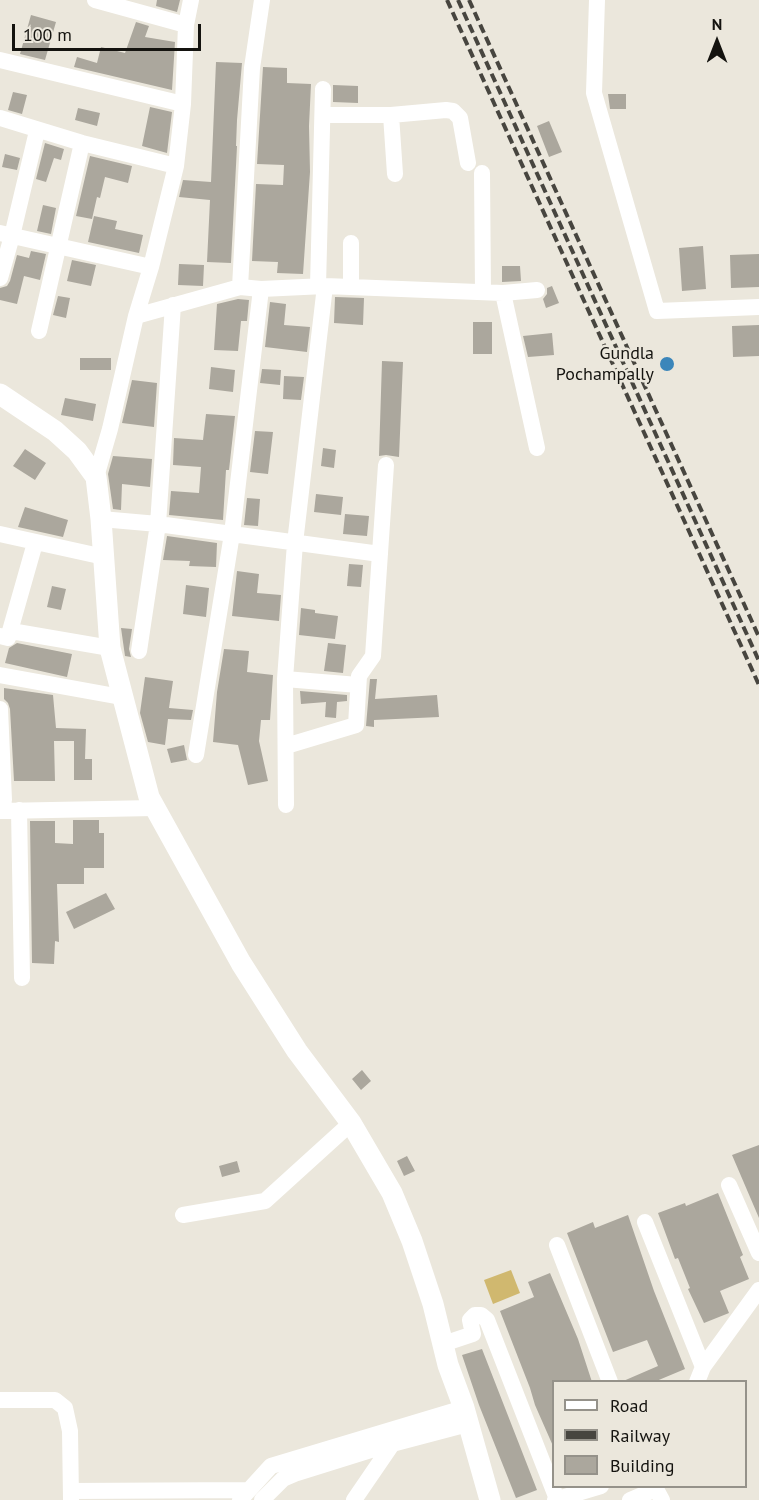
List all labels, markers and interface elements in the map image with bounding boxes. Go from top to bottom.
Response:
scale bar [15,12,204,50]
north arrow [687,12,747,72]
text: N [712,14,722,34]
text: 100 m [23,23,72,46]
place label: Gundla Pochampally [556,343,654,386]
marker: Gundla Pochampally [658,355,676,373]
legend [552,1380,747,1488]
text: Road [610,1394,648,1417]
text: Railway [610,1424,670,1447]
text: Building [610,1454,674,1477]

